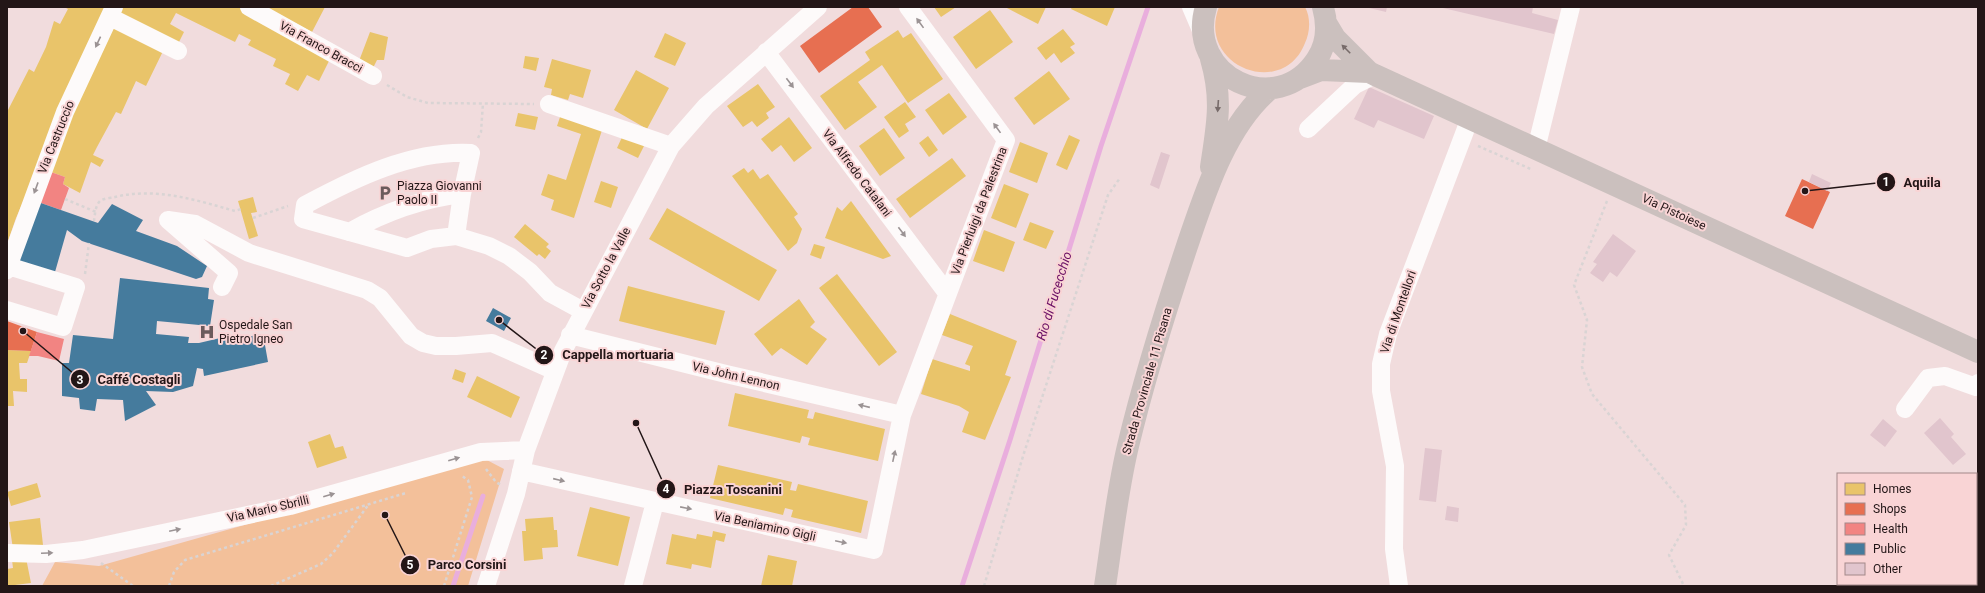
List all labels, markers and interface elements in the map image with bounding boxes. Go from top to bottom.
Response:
street label: Via Franco Bracci [277,18,365,76]
one-way arrow [916,18,924,28]
one-way arrow [95,37,101,48]
one-way arrow [1341,44,1351,54]
one-way arrow [786,78,794,89]
street label: Via Castruccio [35,98,77,176]
one-way arrow [1215,100,1222,112]
one-way arrow [993,122,1001,133]
street label: Via Alfredo Catalani [820,127,894,219]
street label: Via Pierluigi da Palestrina [948,145,1010,277]
callout: Aquila [1876,170,1949,195]
text: 1 [1883,175,1889,189]
text: Aquila [1903,175,1941,190]
place label: Piazza Giovanni Paolo II [397,179,482,207]
one-way arrow [33,182,39,194]
parking icon: Piazza Giovanni Paolo II [376,184,394,202]
street label: Via Pistoiese [1640,191,1708,233]
street label: Via Sotto la Valle [579,225,633,311]
one-way arrow [897,227,906,238]
water label: Rio di Fucecchio [1033,250,1075,342]
street label: Via di Montellori [1377,269,1419,355]
street label: Strada Provinciale 11 Pisana [1119,306,1175,456]
place label: Ospedale San Pietro Igneo [219,318,292,346]
hospital icon: Ospedale San Pietro Igneo [198,323,216,341]
callout: Cappella mortuaria [534,342,681,367]
text: Cappella mortuaria [562,347,674,362]
text: 2 [541,348,548,362]
street label: Via John Lennon [691,359,781,393]
callout: Caffé Costagli [70,367,189,392]
text: Caffé Costagli [97,372,181,387]
text: 3 [77,373,84,387]
one-way arrow [858,402,870,408]
one-way arrow [891,450,897,462]
one-way arrow [448,456,460,462]
legend [1837,473,1977,585]
one-way arrow [553,477,566,483]
callout: Piazza Toscanini [656,477,790,502]
text: 4 [663,482,670,496]
text: Piazza Toscanini [684,482,782,497]
text: Homes [1873,482,1911,496]
one-way arrow [323,492,335,498]
street label: Via Mario Sbrilli [226,493,310,525]
text: Shops [1873,502,1907,516]
one-way arrow [680,506,692,512]
street label: Via Beniamino Gigli [713,508,817,544]
text: Health [1873,522,1908,536]
one-way arrow [169,527,181,533]
one-way arrow [834,540,847,546]
text: Public [1873,542,1906,556]
one-way arrow [41,550,53,557]
callout: Parco Corsini [400,552,514,577]
text: Parco Corsini [428,557,506,572]
text: 5 [407,558,414,572]
text: Other [1873,562,1902,576]

